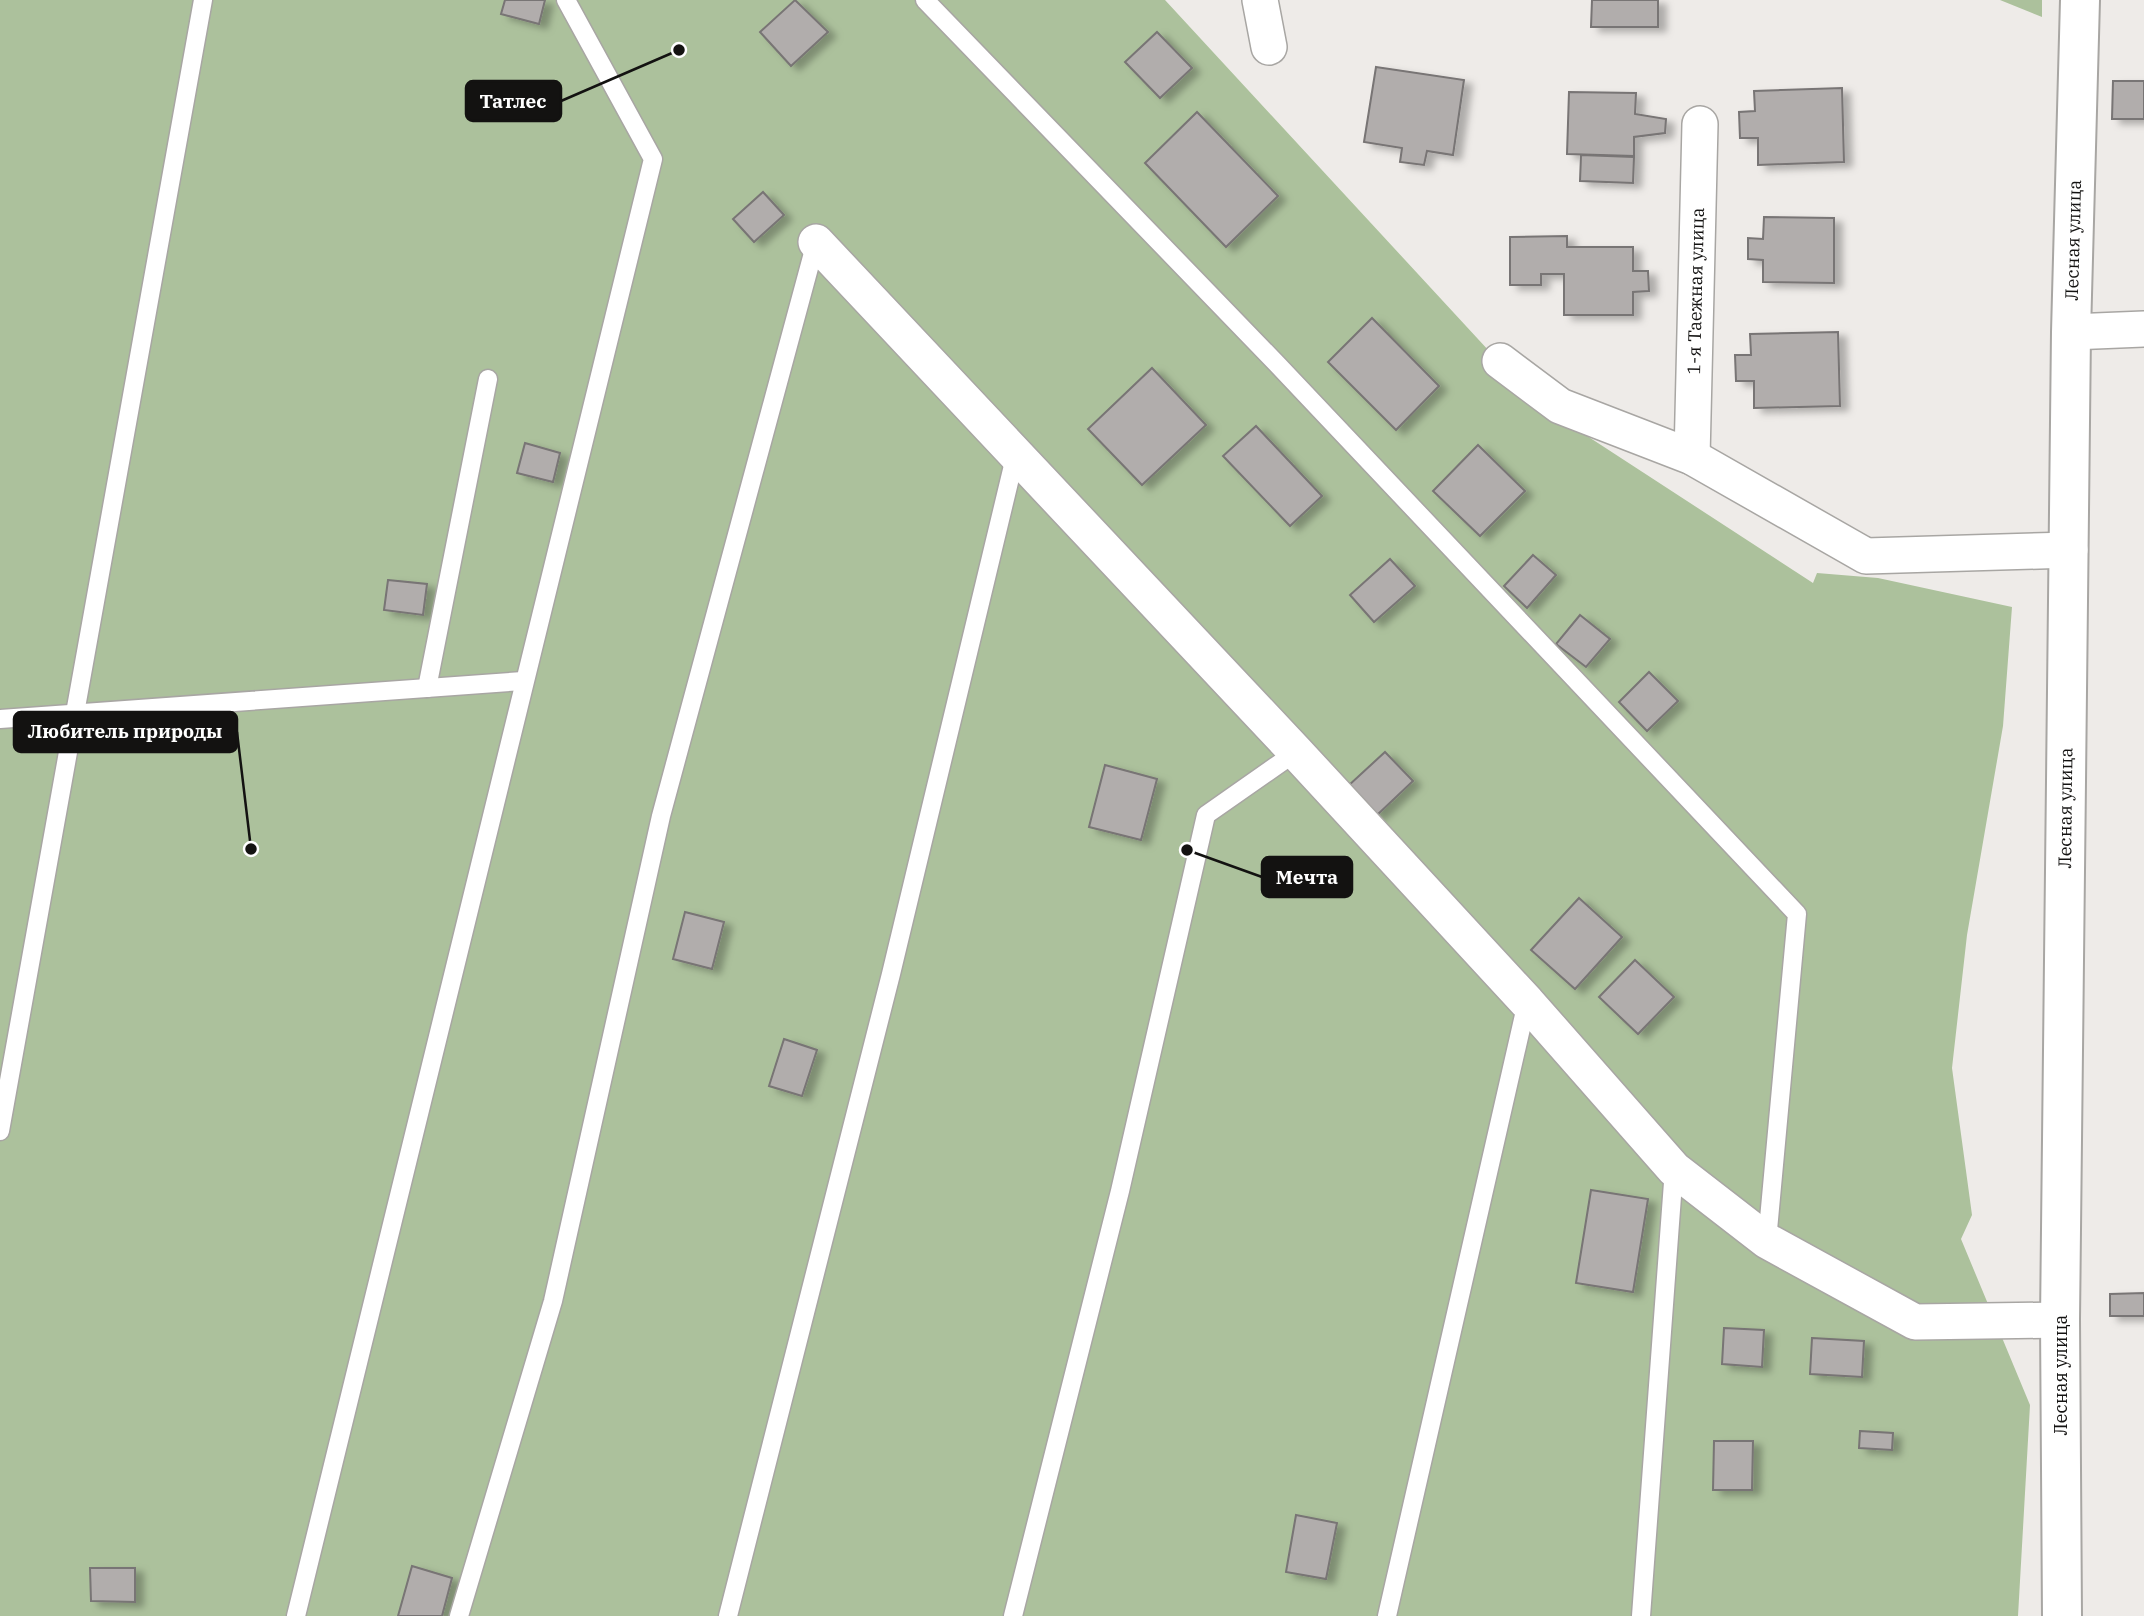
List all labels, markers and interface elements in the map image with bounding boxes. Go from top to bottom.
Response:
callout: Татлес [466,81,561,121]
text: Татлес [480,89,546,113]
street label: Лесная улица [2060,179,2086,301]
street label: 1-я Таежная улица [1682,207,1709,375]
callout: Любитель природы [14,712,237,752]
text: Любитель природы [28,719,222,743]
street label: Лесная улица [2053,747,2077,869]
callout: Мечта [1262,857,1352,897]
text: Мечта [1276,865,1338,889]
street label: Лесная улица [2049,1314,2072,1435]

